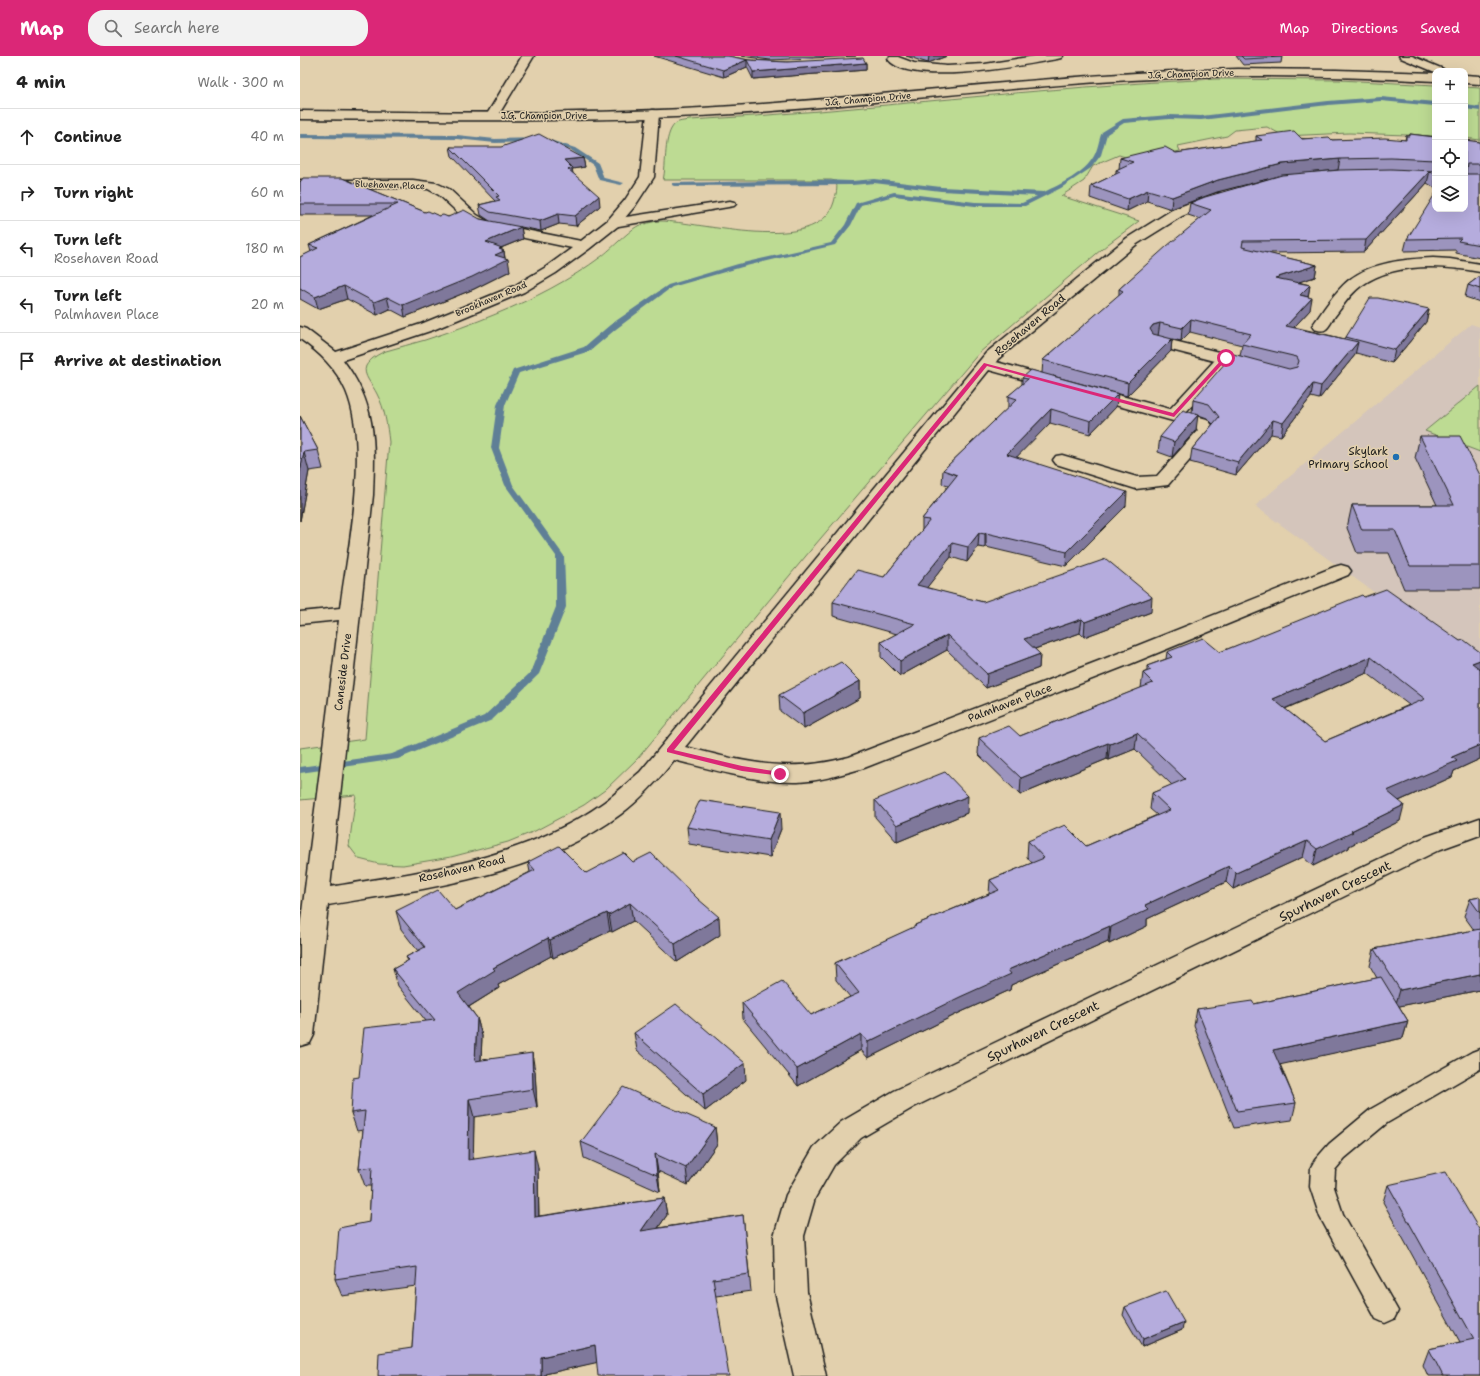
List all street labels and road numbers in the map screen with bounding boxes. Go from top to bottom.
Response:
street label: J.G. Champion Drive [1148,66,1234,82]
street label: J.G. Champion Drive [824,89,912,109]
street label: J.G. Champion Drive [501,110,587,122]
street label: Bluehaven Place [355,178,425,192]
street label: Brookhaven Road [453,278,529,319]
street label: Rosehaven Road [991,291,1069,359]
street label: Caneside Drive [331,632,355,712]
street label: Palmhaven Place [966,680,1054,726]
street label: Rosehaven Road [417,852,507,886]
street label: Spurhaven Crescent [1276,856,1394,926]
street label: Spurhaven Crescent [984,996,1102,1066]

